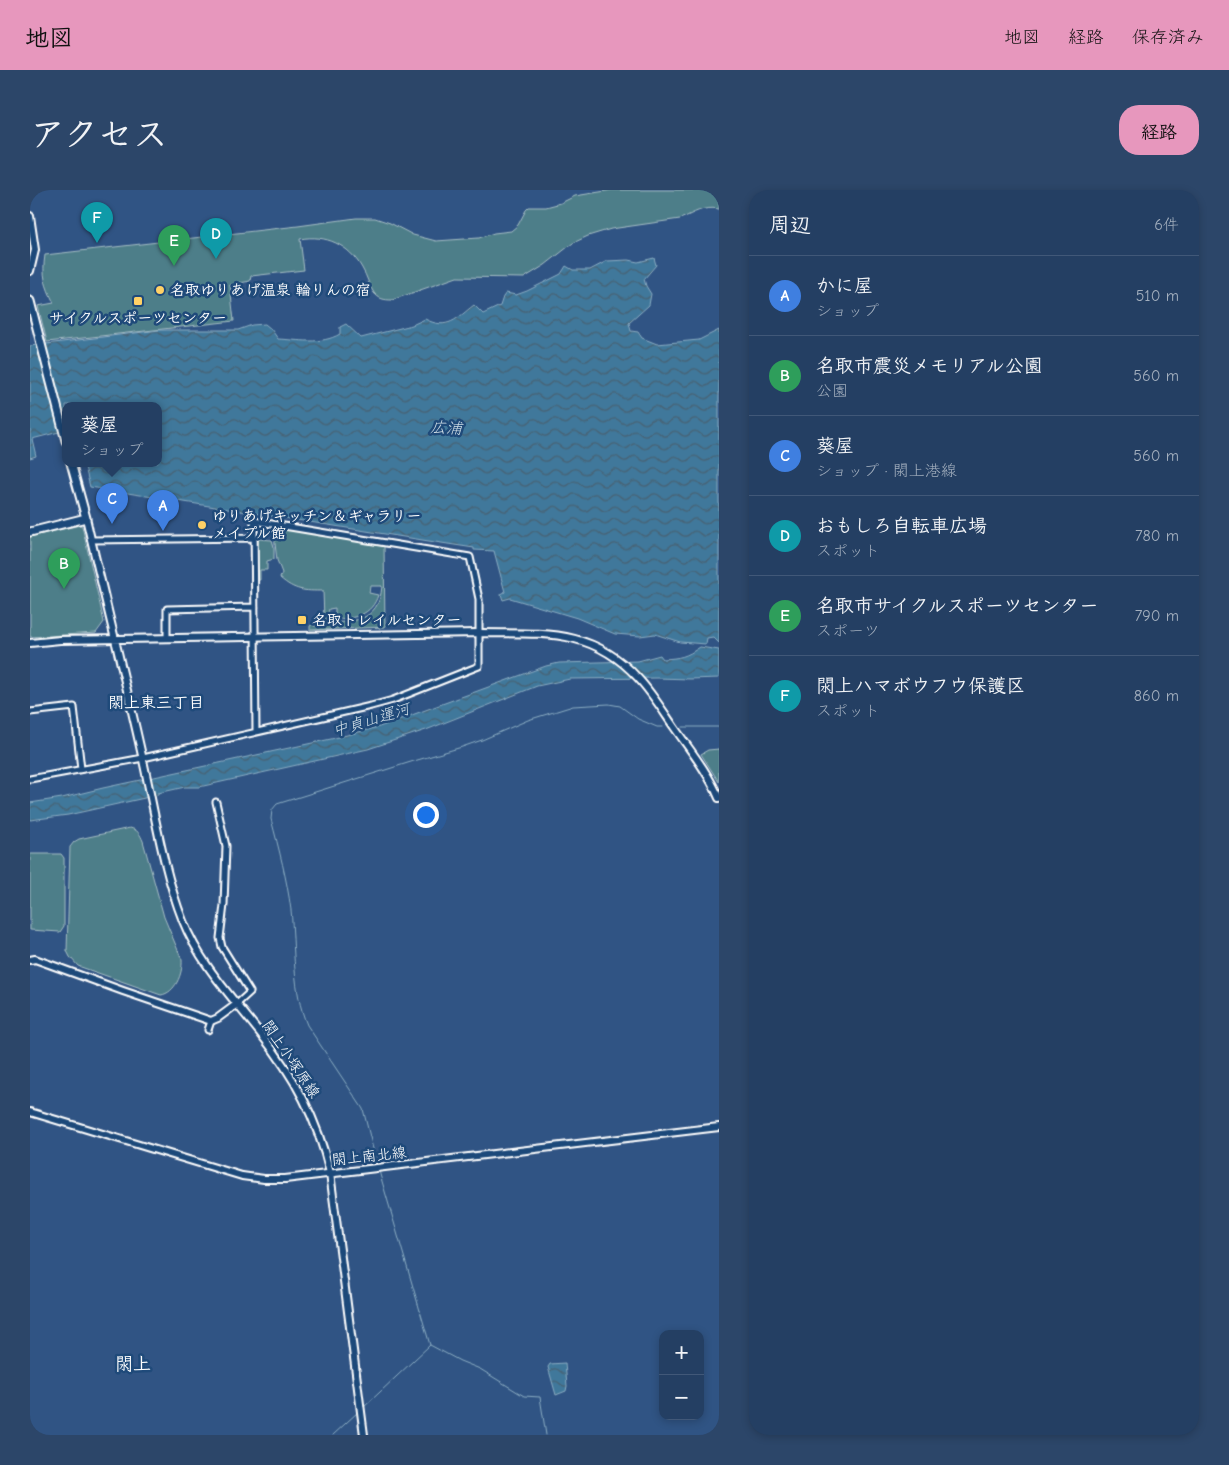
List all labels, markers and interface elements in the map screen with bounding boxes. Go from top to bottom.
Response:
text: 地図 [25,24,73,52]
text: 地図 [1004,27,1040,48]
text: 経路 [1068,27,1104,48]
text: 保存済み [1132,27,1204,48]
button: 経路 [1119,105,1199,155]
text: アクセス [30,114,168,155]
pin: F [81,202,113,243]
text: 周辺 [769,213,811,237]
text: 6件 [1154,216,1179,234]
pin: D [200,218,232,259]
pin: E [158,225,190,266]
text: かに屋 [816,275,873,297]
place label: 名取ゆりあげ温泉 輪りんの宿 [170,281,371,299]
marker: 名取ゆりあげ温泉 輪りんの宿 [154,284,166,296]
text: A [781,287,789,305]
text: 510 m [1136,287,1179,305]
marker: サイクルスポーツセンター [132,295,144,307]
text: ショップ [816,302,879,320]
place label: サイクルスポーツセンター [49,309,227,327]
text: 名取市震災メモリアル公園 [816,355,1043,377]
text: B [780,367,790,385]
text: 560 m [1133,367,1179,385]
text: 公園 [816,382,848,400]
popup [62,402,162,467]
text: 葵屋 [80,414,118,436]
water label: 広浦 [430,418,464,438]
text: 葵屋 [816,435,854,457]
text: ショップ [80,441,144,459]
text: C [780,447,790,465]
text: 560 m [1133,447,1179,465]
text: ショップ · 閖上港線 [816,462,957,480]
pin: C [96,483,128,524]
pin: A [147,490,179,531]
place label: ゆりあげキッチン＆ギャラリー メイプル館 [212,507,422,542]
text: おもしろ自転車広場 [816,515,987,537]
marker: ゆりあげキッチン＆ギャラリー メイプル館 [196,519,208,531]
text: D [780,527,790,545]
text: 780 m [1135,527,1179,545]
text: スポット [816,542,880,560]
pin: B [48,548,80,589]
text: 名取市サイクルスポーツセンター [816,595,1098,617]
text: E [780,607,790,625]
text: 790 m [1135,607,1179,625]
place label: 名取トレイルセンター [312,611,461,629]
marker: 名取トレイルセンター [296,614,308,626]
text: スポーツ [816,622,880,640]
text: 閖上ハマボウフウ保護区 [816,675,1025,697]
text: F [780,687,790,705]
text: 860 m [1134,687,1179,705]
district label: 閖上東三丁目 [108,694,204,712]
water label: 中貞山運河 [330,699,414,740]
text: スポット [816,702,880,720]
your location [413,802,439,828]
street label: 閖上小塚原線 [258,1017,324,1101]
street label: 閖上南北線 [331,1143,407,1169]
map controls [659,1330,704,1420]
button: + [659,1330,704,1375]
district label: 閖上 [115,1354,151,1375]
button: − [659,1375,704,1420]

